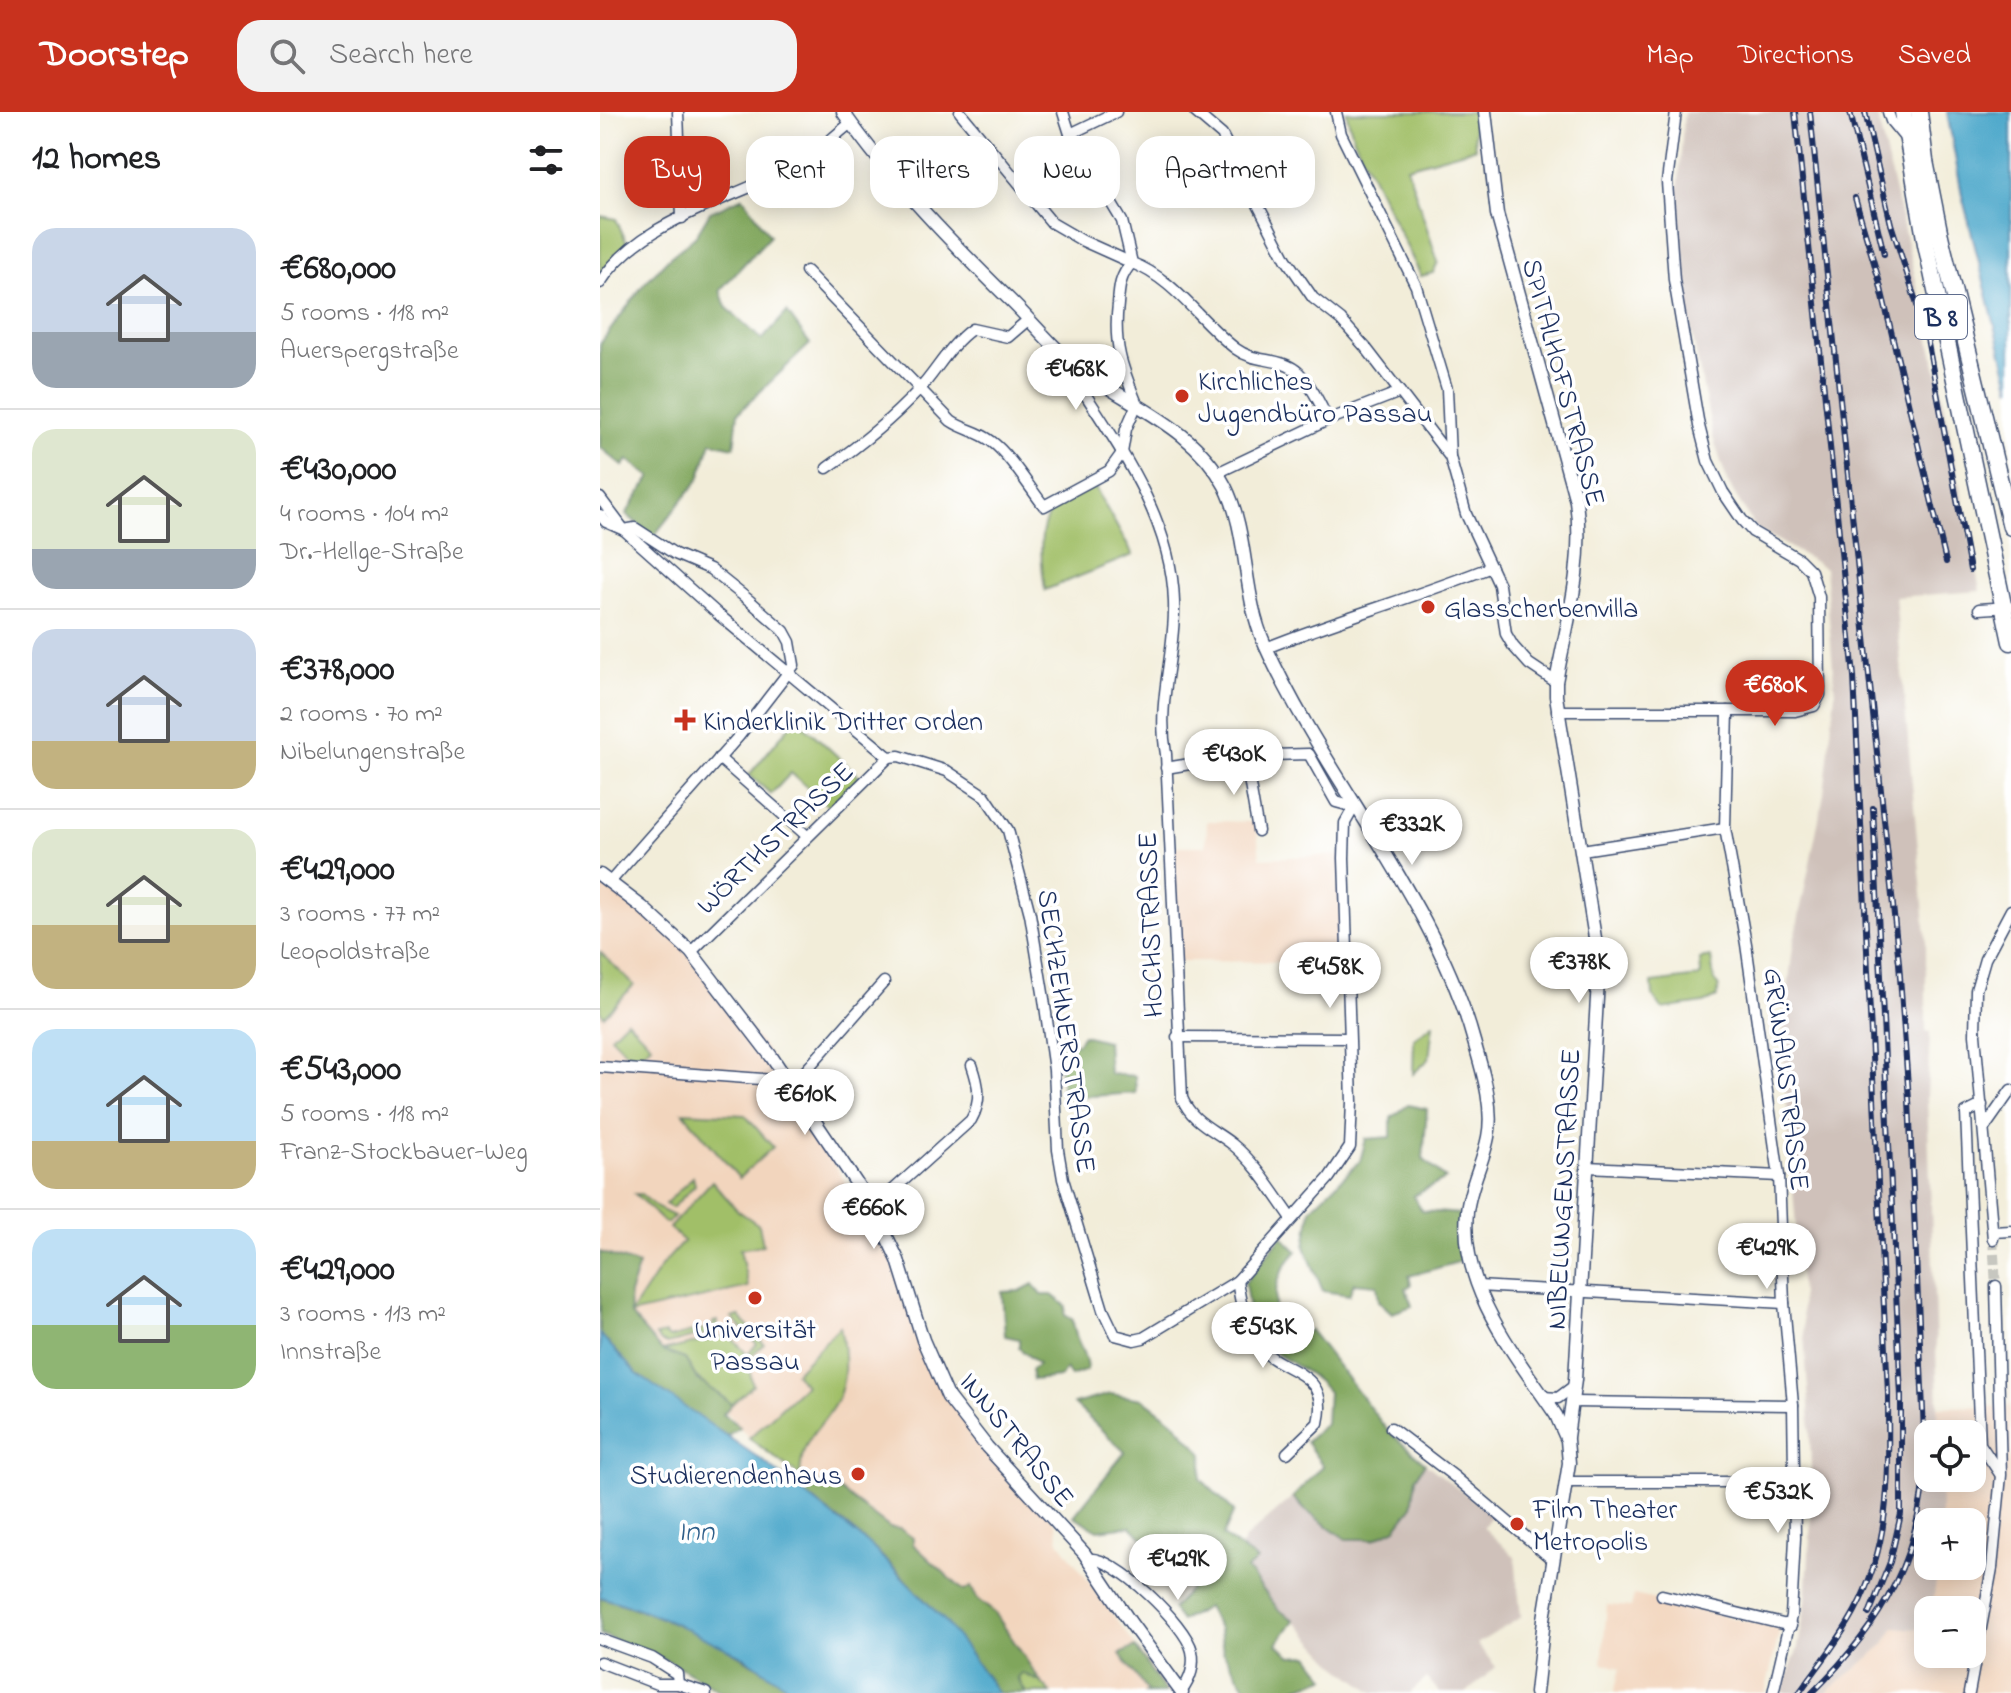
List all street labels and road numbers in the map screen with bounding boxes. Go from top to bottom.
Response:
street label: SPITALHOFSTRASSE [1509,255,1614,511]
road number: B 8 [1915,295,1967,339]
street label: WÖRTHSTRASSE [688,753,865,926]
street label: HOCHSTRASSE [1129,831,1176,1019]
street label: SECHZEHNERSTRASSE [1024,887,1105,1176]
street label: GRÜNAUSTRASSE [1751,966,1819,1193]
street label: NIBELUNGENSTRASSE [1538,1048,1593,1331]
street label: INNSTRASSE [948,1365,1083,1518]

